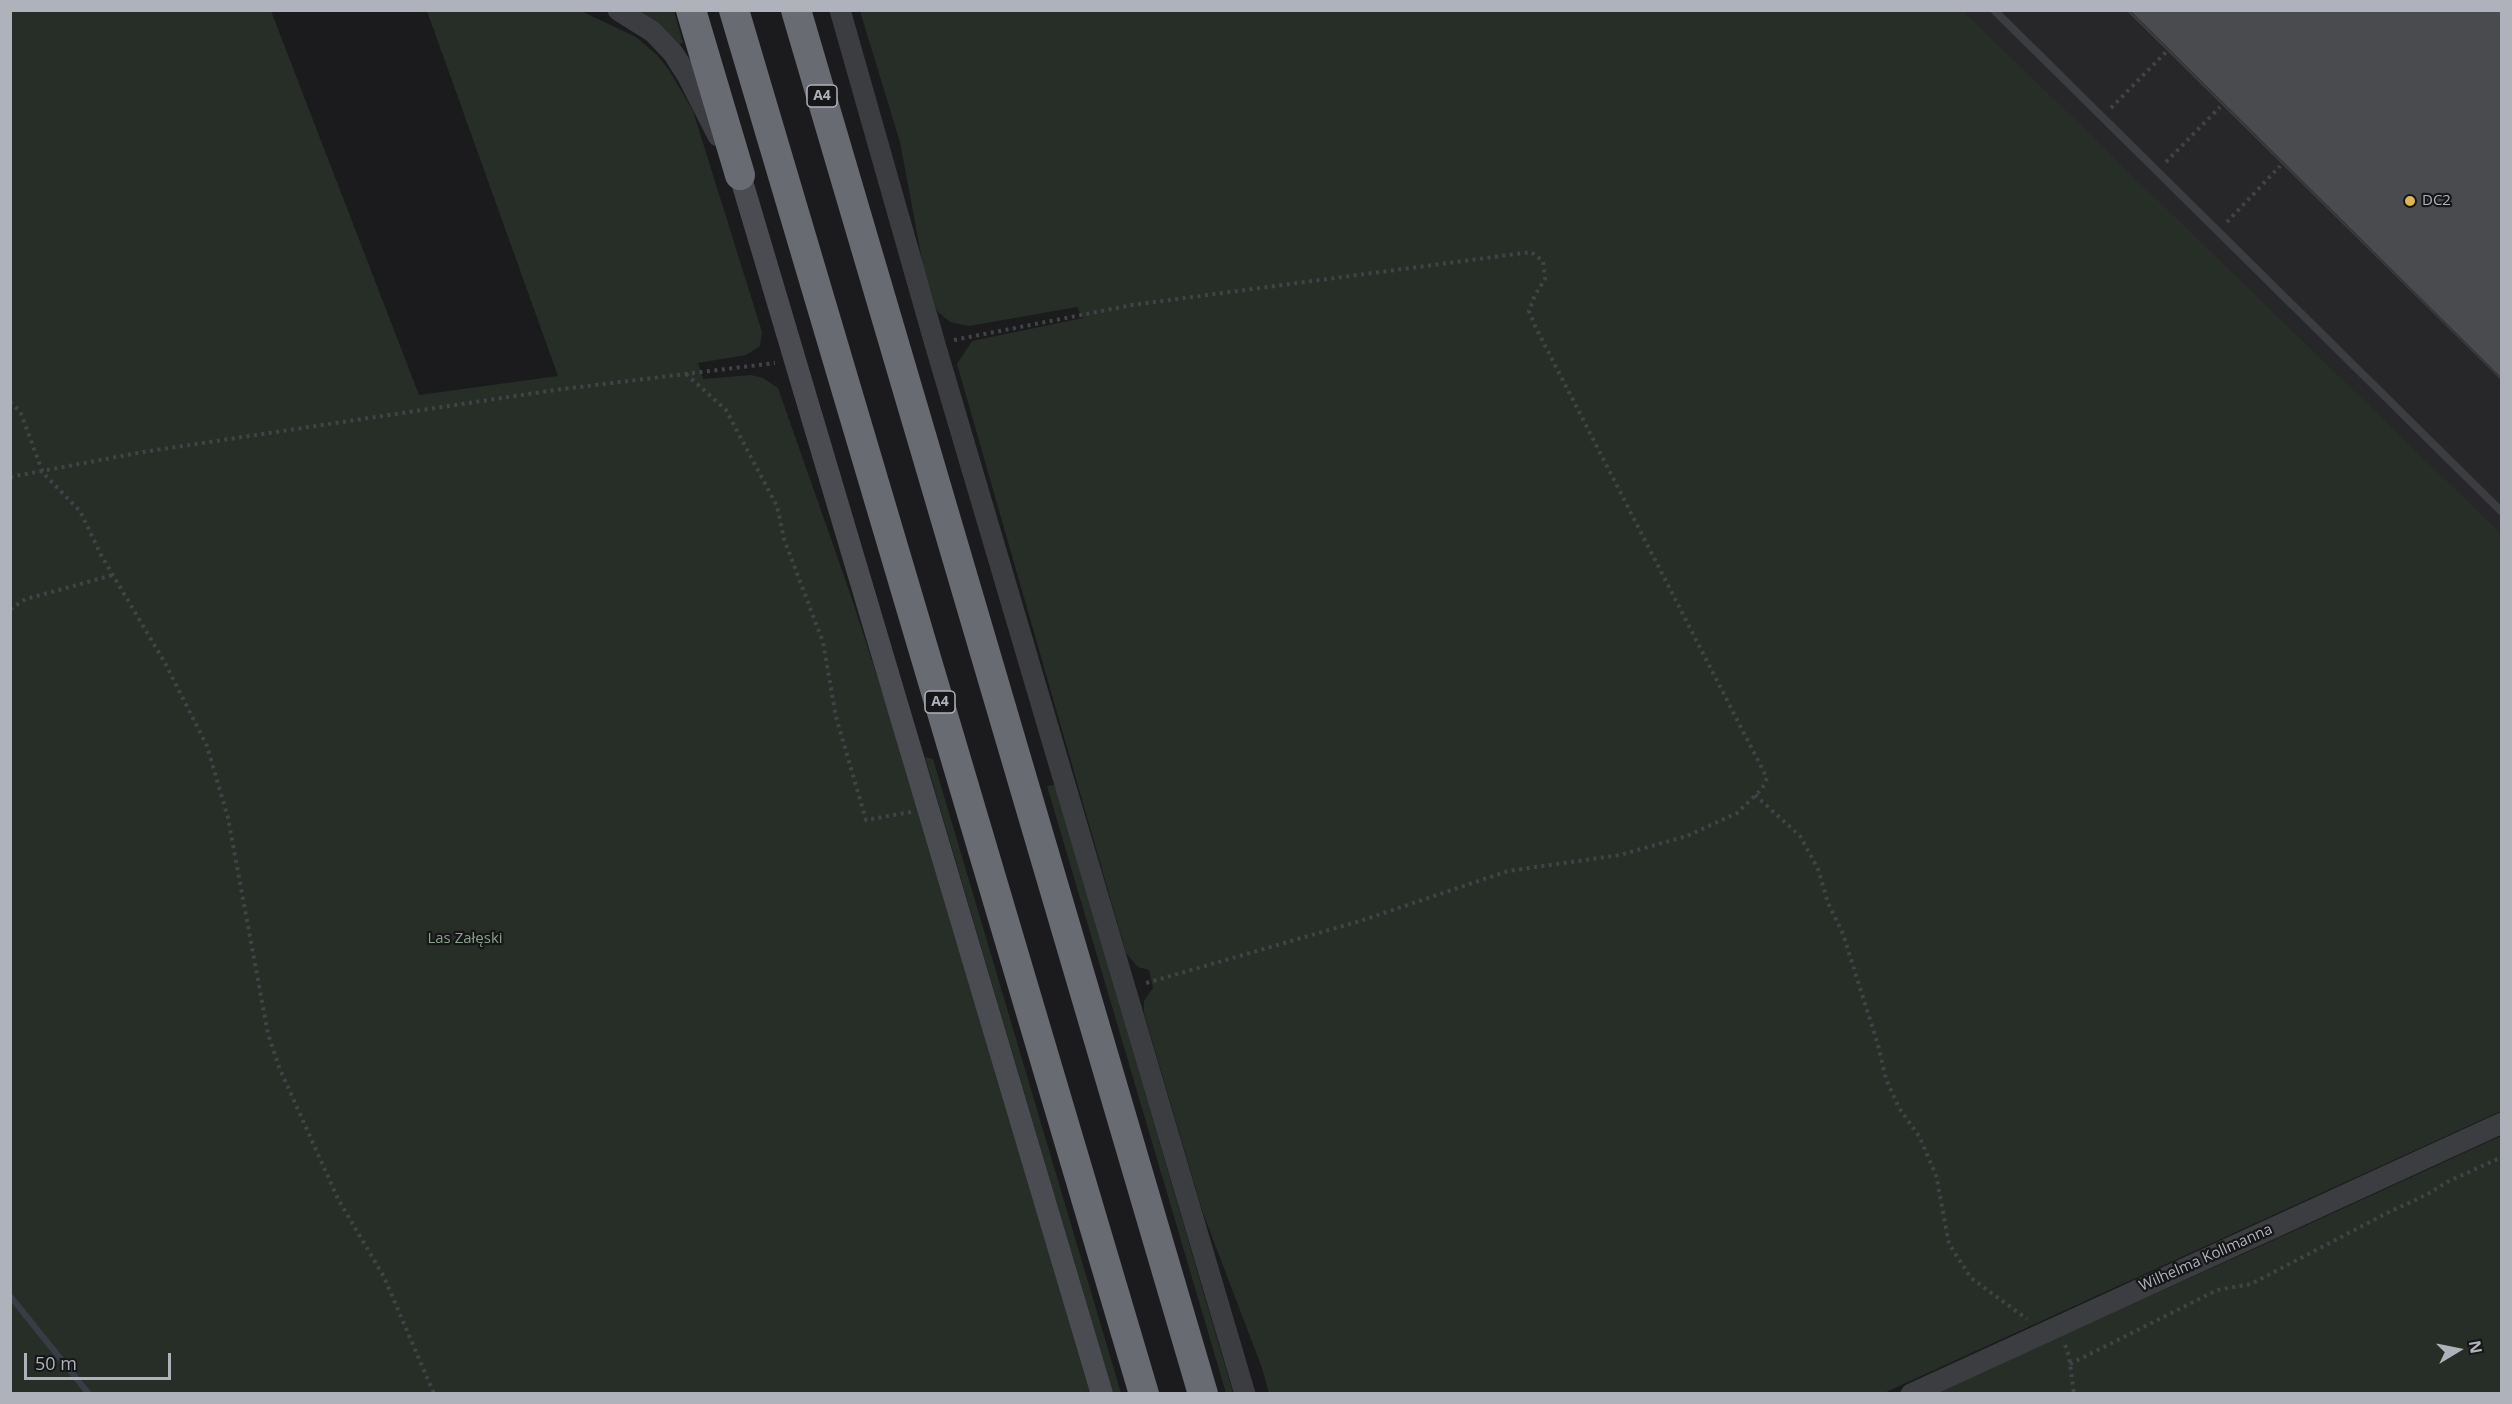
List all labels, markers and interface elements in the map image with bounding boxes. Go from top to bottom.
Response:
road number: A4 [807,85,837,107]
place label: DC2 [2422,192,2451,210]
marker: DC2 [2403,194,2417,208]
road number: A4 [925,691,955,713]
park label: Las Załęski [427,930,503,948]
street label: Wilhelma Kollmanna [2137,1221,2275,1295]
north arrow [2428,1320,2488,1380]
text: N [2464,1339,2488,1355]
scale bar [27,1341,174,1379]
text: 50 m [35,1351,77,1375]

